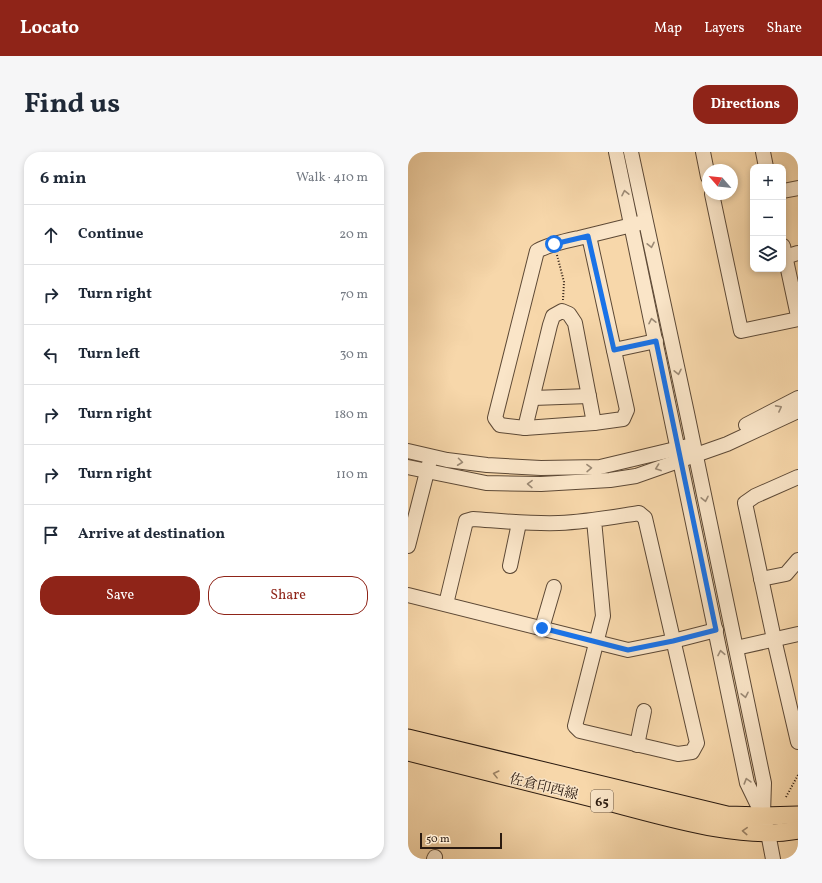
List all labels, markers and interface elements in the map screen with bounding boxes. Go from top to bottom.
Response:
text: Locato [20,15,79,41]
text: Map [654,19,682,38]
text: Layers [704,19,744,38]
text: Share [766,19,802,38]
text: Find us [24,85,120,124]
button: Directions [693,85,798,124]
north arrow [702,164,738,200]
map controls [750,164,786,272]
button: + [750,164,786,200]
text: 6 min [40,167,86,190]
text: Walk · 410 m [296,169,368,187]
one-way arrow [622,190,630,196]
button: − [750,200,786,236]
icon: ahead [40,224,62,246]
text: Continue [78,224,143,245]
text: 20 m [339,226,368,244]
route start [545,235,563,253]
button: layers [750,236,786,272]
one-way arrow [647,242,655,248]
icon: right [40,284,62,306]
text: Turn right [78,284,152,305]
text: 70 m [340,286,368,304]
one-way arrow [648,317,656,324]
icon: left [40,344,62,366]
text: Turn left [78,344,140,365]
text: 30 m [340,346,368,364]
one-way arrow [674,369,682,375]
icon: right [40,404,62,426]
text: Turn right [78,404,152,425]
one-way arrow [775,405,782,413]
text: 180 m [334,406,368,424]
one-way arrow [457,457,463,466]
one-way arrow [586,463,592,472]
one-way arrow [655,463,662,471]
icon: right [40,464,62,486]
text: Turn right [78,464,152,485]
text: 110 m [336,466,368,484]
one-way arrow [527,480,533,488]
one-way arrow [700,496,708,503]
icon: arrive [40,524,62,546]
text: Arrive at destination [78,524,225,545]
button: Save [40,576,200,615]
button: Share [208,576,368,615]
route end [533,619,551,637]
one-way arrow [717,650,726,657]
one-way arrow [741,692,749,698]
one-way arrow [493,770,500,779]
street label: 佐倉印西線 [507,770,580,805]
one-way arrow [743,777,752,784]
road number: 65 [591,790,613,812]
one-way arrow [742,827,748,836]
scale bar [420,831,502,850]
text: 50 m [426,832,450,847]

